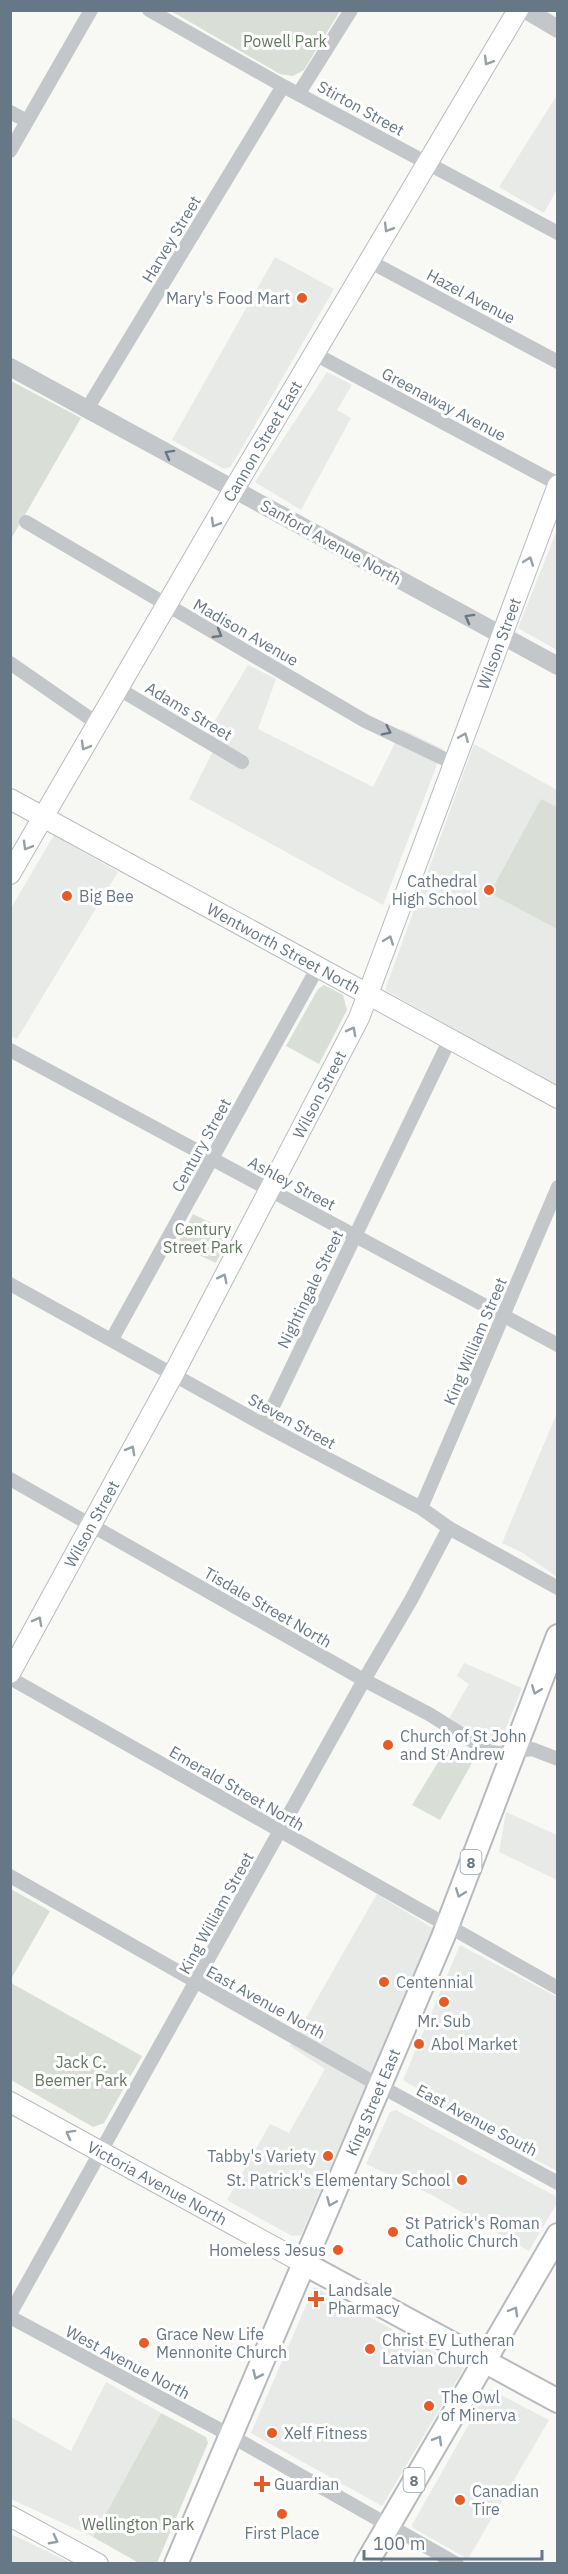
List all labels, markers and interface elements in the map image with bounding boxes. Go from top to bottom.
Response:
park label: Powell Park [243,31,328,51]
one-way arrow [484,55,495,65]
street label: Stirton Street [314,76,408,140]
street label: Harvey Street [137,192,205,286]
one-way arrow [384,222,395,232]
street label: Hazel Avenue [423,264,519,328]
place label: Mary's Food Mart [166,288,290,308]
marker: Mary's Food Mart [295,291,309,305]
street label: Greenaway Avenue [378,363,510,445]
street label: Cannon Street East [219,377,306,505]
one-way arrow [165,450,175,461]
street label: Sanford Avenue North [257,495,405,589]
one-way arrow [210,517,222,527]
one-way arrow [522,556,535,567]
street label: Madison Avenue [190,594,302,670]
street label: Wilson Street [473,595,525,692]
one-way arrow [465,614,475,625]
one-way arrow [212,627,222,638]
street label: Adams Street [142,677,236,745]
one-way arrow [380,724,391,736]
one-way arrow [456,732,469,743]
one-way arrow [81,740,93,750]
one-way arrow [23,840,34,850]
place label: Cathedral High School [392,871,477,909]
marker: Cathedral High School [482,883,496,897]
place label: Big Bee [79,886,134,906]
marker: Big Bee [60,889,74,903]
street label: Wentworth Street North [204,899,364,998]
one-way arrow [381,935,394,946]
one-way arrow [345,1026,356,1037]
street label: Wilson Street [288,1047,350,1142]
street label: Century Street [167,1095,235,1195]
street label: Ashley Street [245,1152,339,1214]
park label: Century Street Park [163,1219,244,1257]
street label: Nightingale Street [273,1227,347,1351]
one-way arrow [216,1274,227,1284]
street label: King William Street [439,1274,511,1408]
street label: Steven Street [245,1389,339,1453]
one-way arrow [124,1446,135,1456]
street label: Wilson Street [60,1477,123,1571]
street label: Tisdale Street North [201,1562,335,1652]
one-way arrow [31,1617,42,1627]
one-way arrow [531,1685,544,1695]
place label: Church of St John and St Andrew [400,1726,527,1764]
marker: Church of St John and St Andrew [381,1738,395,1752]
street label: Emerald Street North [166,1741,308,1835]
street label: King William Street [174,1848,258,1978]
road number: 8 [460,1850,482,1874]
one-way arrow [455,1886,467,1897]
street label: East Avenue North [203,1961,329,2043]
place label: Centennial [396,1972,473,1992]
marker: Centennial [377,1975,391,1989]
marker: Mr. Sub [437,1995,451,2009]
place label: Mr. Sub [417,2011,471,2031]
place label: Abol Market [431,2034,518,2054]
marker: Abol Market [412,2037,426,2051]
street label: King Street East [341,2046,404,2159]
park label: Jack C. Beemer Park [35,2052,128,2090]
street label: East Avenue South [413,2080,541,2160]
one-way arrow [66,2130,76,2141]
street label: Victoria Avenue North [84,2136,231,2229]
place label: Tabby's Variety [207,2146,316,2166]
marker: Tabby's Variety [321,2149,335,2163]
place label: St. Patrick's Elementary School [227,2170,450,2190]
marker: St. Patrick's Elementary School [455,2173,469,2187]
one-way arrow [326,2196,338,2207]
place label: St Patrick's Roman Catholic Church [405,2213,540,2251]
marker: St Patrick's Roman Catholic Church [386,2225,400,2239]
place label: Homeless Jesus [209,2240,326,2260]
marker: Homeless Jesus [331,2243,345,2257]
place label: Landsale Pharmacy [328,2280,400,2318]
marker: Landsale Pharmacy [309,2292,323,2306]
one-way arrow [506,2307,518,2317]
street label: West Avenue North [62,2321,194,2403]
place label: Grace New Life Mennonite Church [156,2324,287,2362]
place label: Christ EV Lutheran Latvian Church [382,2330,515,2368]
marker: Grace New Life Mennonite Church [137,2336,151,2350]
marker: Christ EV Lutheran Latvian Church [363,2342,377,2356]
one-way arrow [252,2369,264,2380]
place label: The Owl of Minerva [441,2387,516,2425]
marker: The Owl of Minerva [422,2399,436,2413]
place label: Xelf Fitness [284,2423,368,2443]
marker: Xelf Fitness [265,2426,279,2440]
one-way arrow [430,2436,442,2446]
road number: 8 [404,2468,424,2492]
place label: Guardian [274,2474,339,2494]
marker: Guardian [255,2477,269,2491]
place label: Canadian Tire [472,2481,539,2519]
marker: Canadian Tire [453,2493,467,2507]
marker: First Place [275,2507,289,2521]
park label: Wellington Park [82,2514,195,2534]
place label: First Place [244,2523,320,2543]
scale bar [364,2523,542,2561]
text: 100 m [373,2532,425,2555]
one-way arrow [48,2533,59,2544]

